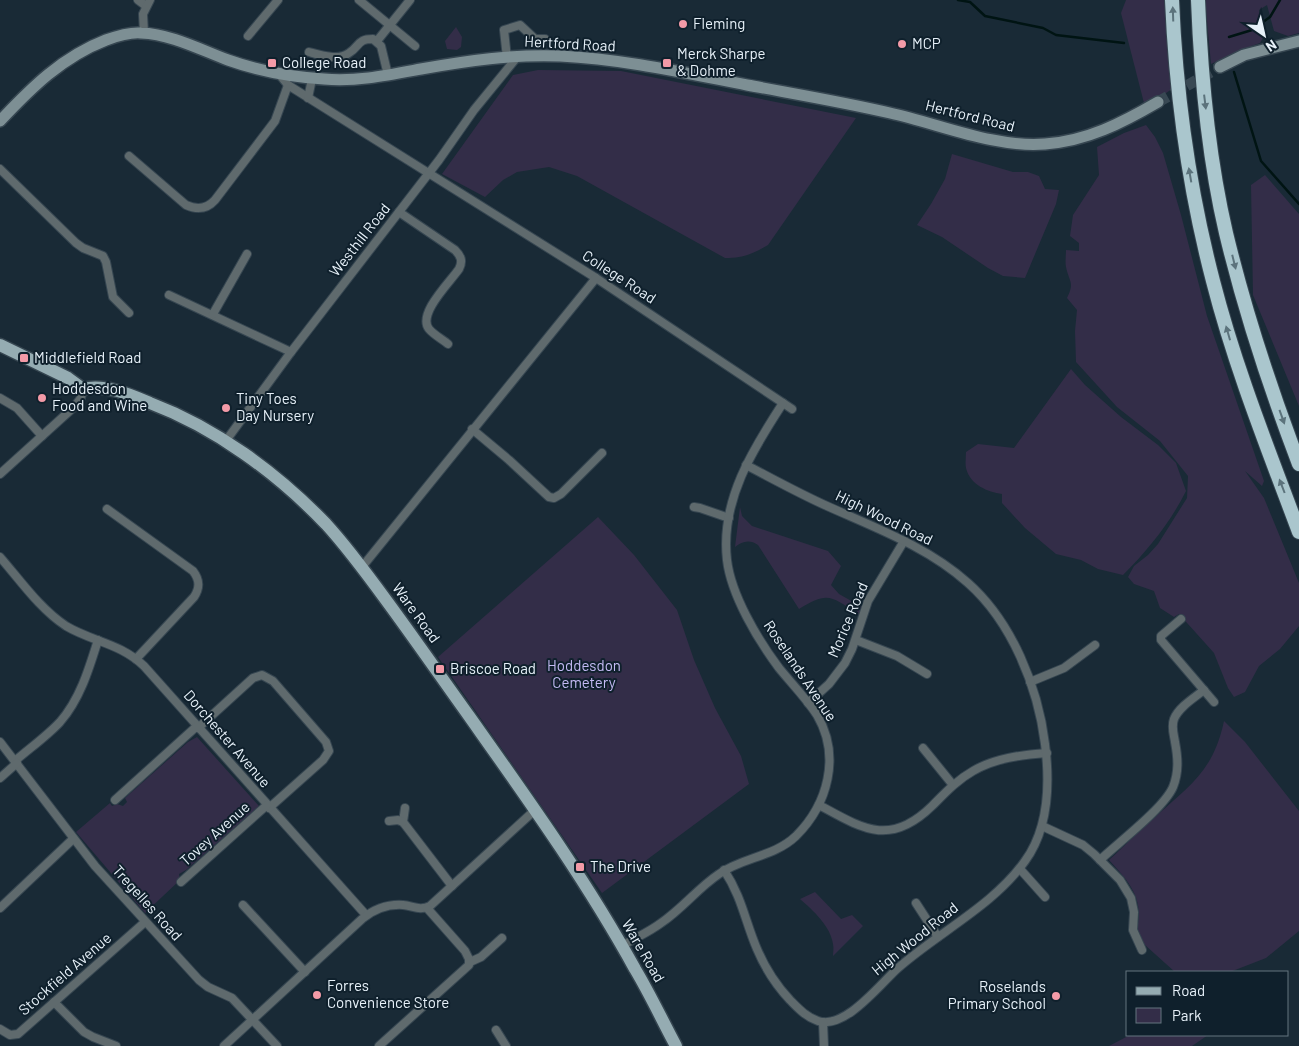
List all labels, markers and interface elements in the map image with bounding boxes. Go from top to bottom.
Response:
one-way arrow [1169,6,1177,22]
north arrow [1239,10,1289,60]
place label: Fleming [693,14,745,32]
marker: Fleming [677,18,689,30]
street label: Hertford Road [524,32,616,54]
place label: MCP [912,34,941,52]
text: N [1263,37,1280,56]
marker: MCP [896,38,908,50]
place label: Merck Sharpe & Dohme [677,44,766,79]
place label: College Road [282,53,366,71]
marker: College Road [266,57,278,69]
marker: Merck Sharpe & Dohme [661,57,673,69]
street label: Hertford Road [924,95,1017,135]
one-way arrow [1201,95,1209,111]
one-way arrow [1186,167,1194,183]
street label: Westhill Road [325,199,393,280]
street label: College Road [579,246,660,307]
one-way arrow [1230,255,1238,270]
one-way arrow [1223,326,1231,341]
place label: Middlefield Road [34,348,141,366]
marker: Middlefield Road [18,352,30,364]
place label: Hoddesdon Food and Wine [52,379,147,414]
place label: Tiny Toes Day Nursery [236,389,314,424]
marker: Hoddesdon Food and Wine [36,392,48,404]
marker: Tiny Toes Day Nursery [220,402,232,414]
one-way arrow [1278,410,1286,425]
one-way arrow [1278,479,1285,494]
street label: High Wood Road [833,486,936,548]
street label: Ware Road [389,579,445,646]
street label: Morice Road [823,579,871,660]
street label: Roselands Avenue [760,617,841,724]
park label: Hoddesdon Cemetery [547,656,621,691]
place label: Briscoe Road [450,659,536,677]
marker: Briscoe Road [434,663,446,675]
street label: Dorchester Avenue [181,686,275,791]
street label: Tovey Avenue [176,797,253,869]
place label: The Drive [590,857,651,875]
street label: Tregelles Road [109,861,186,944]
marker: The Drive [574,861,586,873]
street label: High Wood Road [868,898,961,979]
street label: Ware Road [619,916,669,985]
street label: Stockfield Avenue [14,928,114,1018]
legend [1126,971,1289,1036]
place label: Forres Convenience Store [327,976,449,1011]
place label: Roselands Primary School [948,977,1046,1012]
text: Road [1172,981,1205,999]
marker: Forres Convenience Store [311,989,323,1001]
marker: Roselands Primary School [1050,990,1062,1002]
text: Park [1172,1006,1202,1024]

